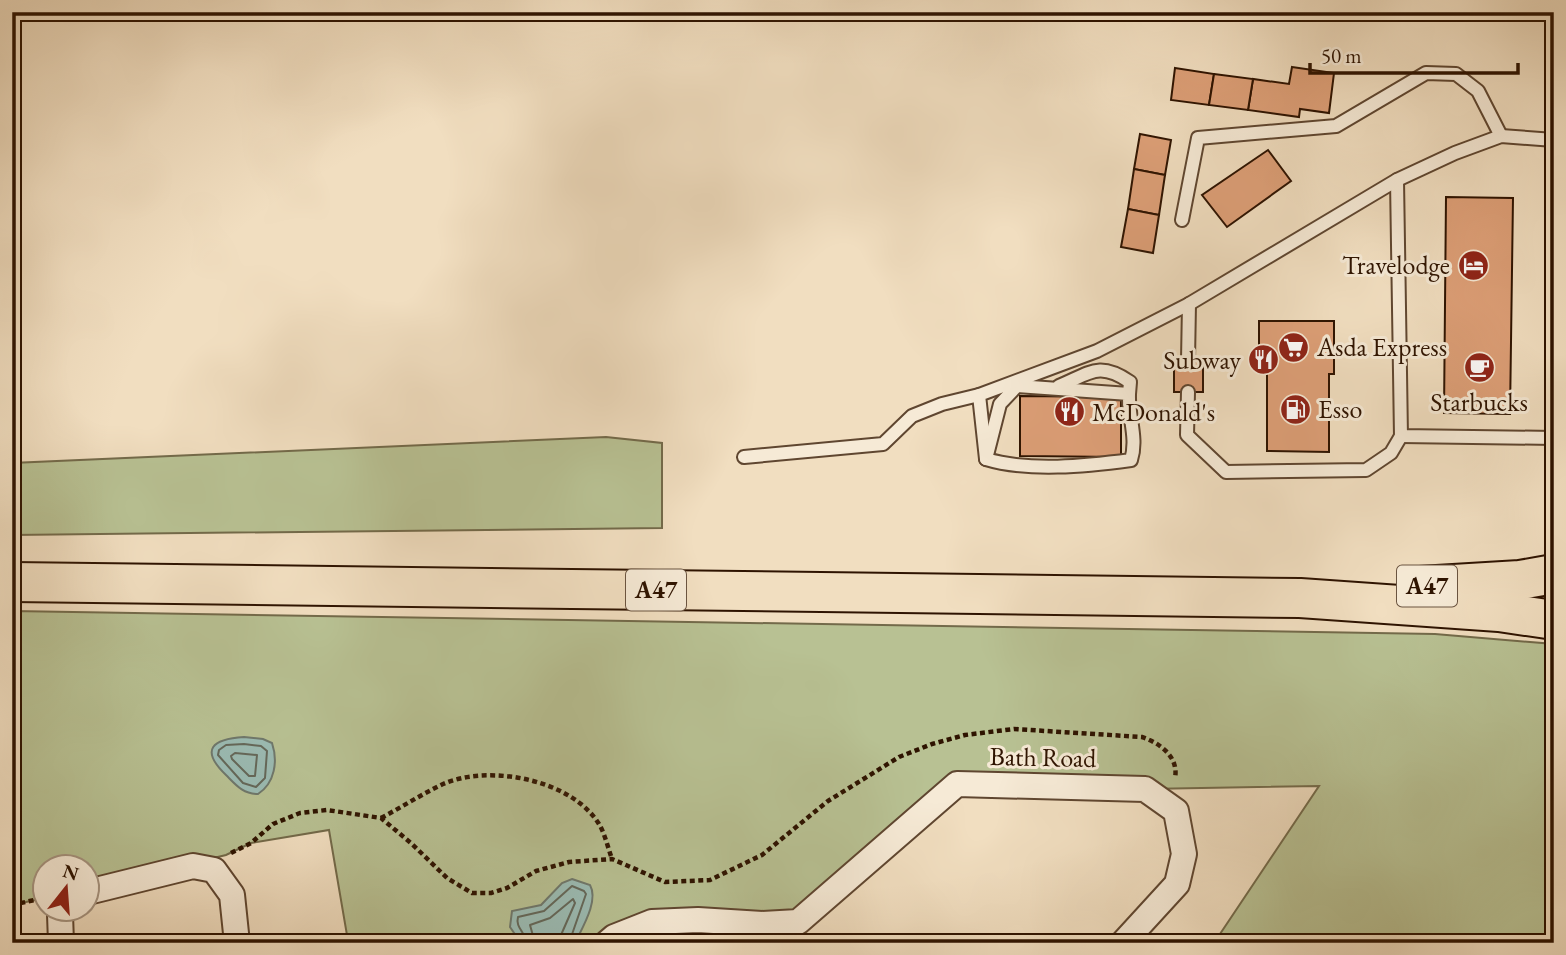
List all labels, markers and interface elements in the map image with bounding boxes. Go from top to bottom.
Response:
scale bar [1310,32,1519,76]
text: 50 m [1321,42,1362,69]
place label: Travelodge [1342,248,1450,282]
hotel icon: Travelodge [1456,248,1490,282]
supermarket icon: Asda Express [1277,330,1311,364]
place label: Asda Express [1316,330,1447,364]
place label: Subway [1163,343,1242,377]
restaurant icon: Subway [1247,343,1281,377]
cafe icon: Starbucks [1462,350,1496,384]
place label: Starbucks [1430,385,1528,419]
fuel station icon: Esso [1278,392,1312,426]
place label: Esso [1318,392,1362,426]
restaurant icon: McDonald's [1052,395,1086,429]
place label: McDonald's [1092,395,1215,429]
road number: A47 [1397,566,1457,606]
road number: A47 [626,570,686,610]
street label: Bath Road [989,739,1098,775]
north arrow [32,853,102,923]
text: N [60,858,82,887]

